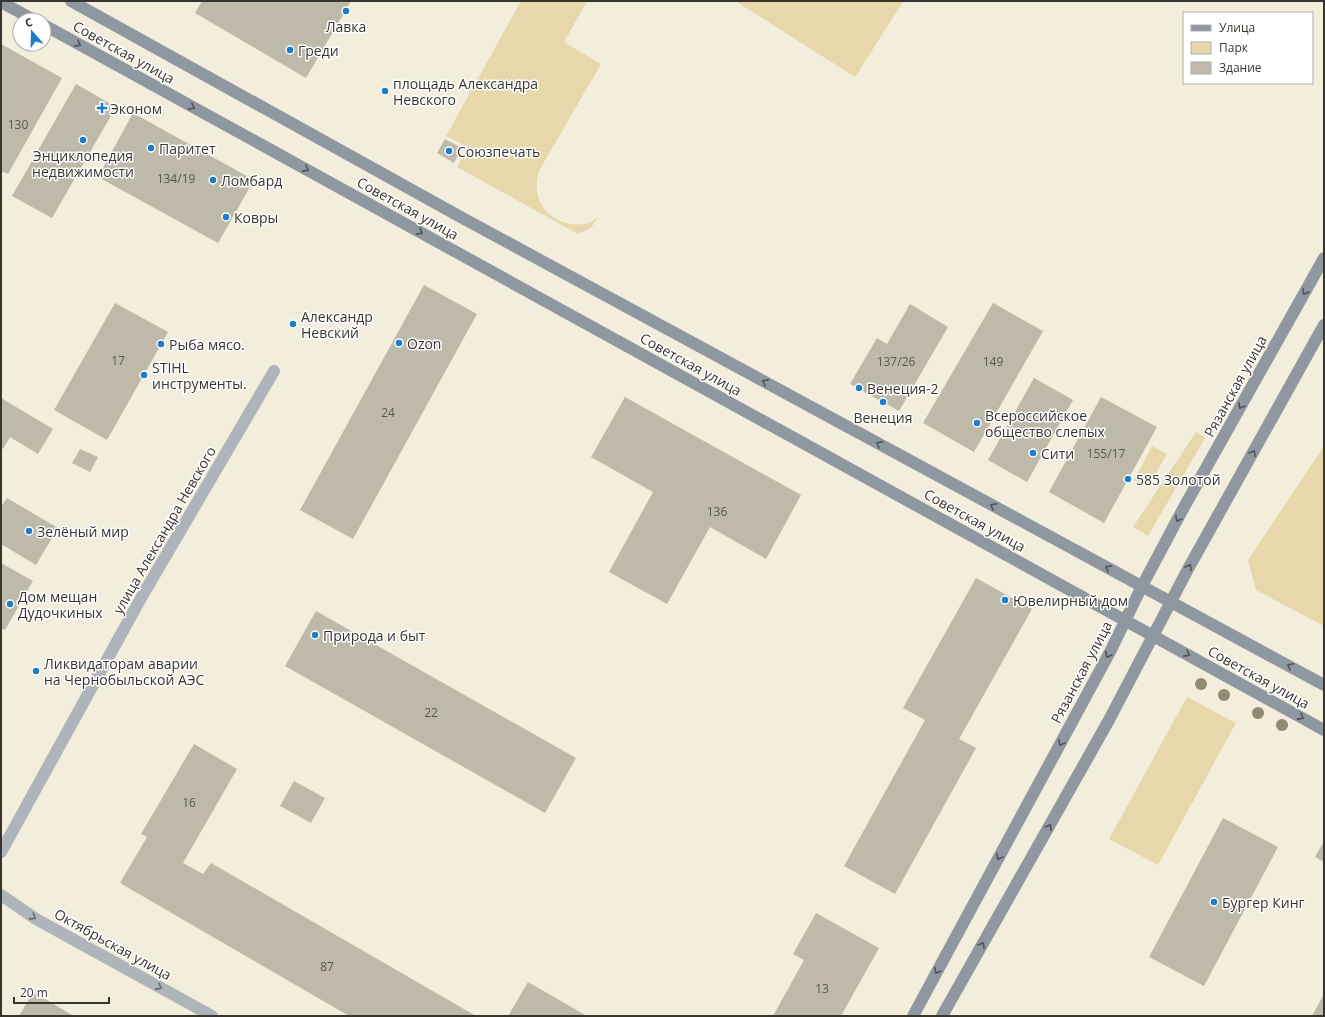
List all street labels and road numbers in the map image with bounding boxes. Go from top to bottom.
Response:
street label: Советская улица [70,16,178,88]
street label: Советская улица [354,172,462,244]
street label: Советская улица [637,328,745,400]
street label: Рязанская улица [1199,332,1271,440]
street label: улица Александра Невского [108,443,220,617]
street label: Советская улица [921,484,1029,556]
street label: Рязанская улица [1046,618,1116,726]
street label: Советская улица [1205,641,1313,713]
street label: Октябрьская улица [51,904,175,984]

